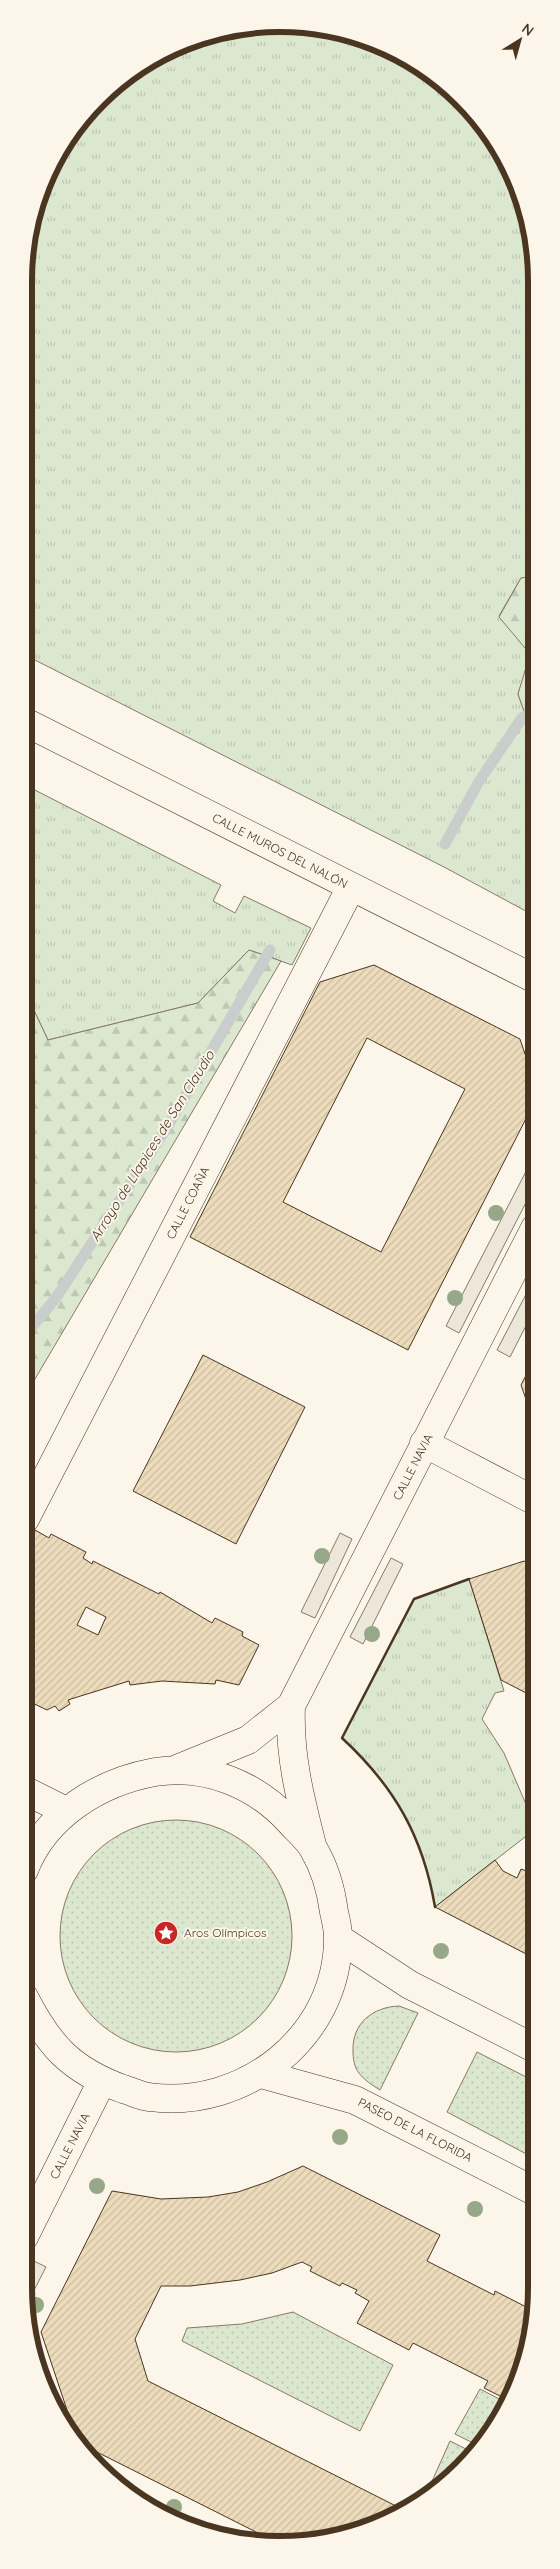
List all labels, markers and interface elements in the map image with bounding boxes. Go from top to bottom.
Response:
north arrow [495,15,545,65]
text: N [518,19,537,40]
street label: CALLE MUROS DEL NALÓN [210,810,350,891]
water label: Arroyo de Llapices de San Claudio [86,1047,219,1245]
street label: CALLE COAÑA [163,1164,212,1242]
street label: CALLE NAVIA [389,1431,436,1503]
place icon: Aros Olímpicos [153,1920,179,1946]
place label: Aros Olímpicos [184,1925,267,1940]
street label: PASEO DE LA FLORIDA [356,2094,475,2165]
street label: CALLE NAVIA [46,2110,93,2182]

